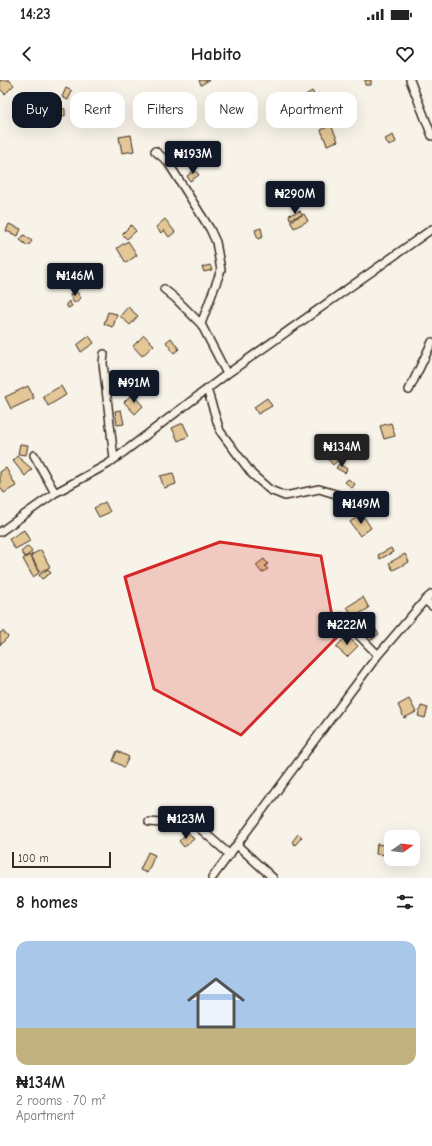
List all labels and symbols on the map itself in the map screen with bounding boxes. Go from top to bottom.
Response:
pin: ₦193M [165,141,221,175]
pin: ₦290M [267,181,323,215]
pin: ₦146M [47,263,103,297]
pin: ₦91M [110,370,158,404]
pin: ₦134M [314,434,370,468]
pin: ₦149M [333,491,389,525]
pin: ₦222M [319,612,375,646]
pin: ₦123M [158,806,214,840]
north arrow [384,830,420,866]
scale bar [12,850,111,869]

